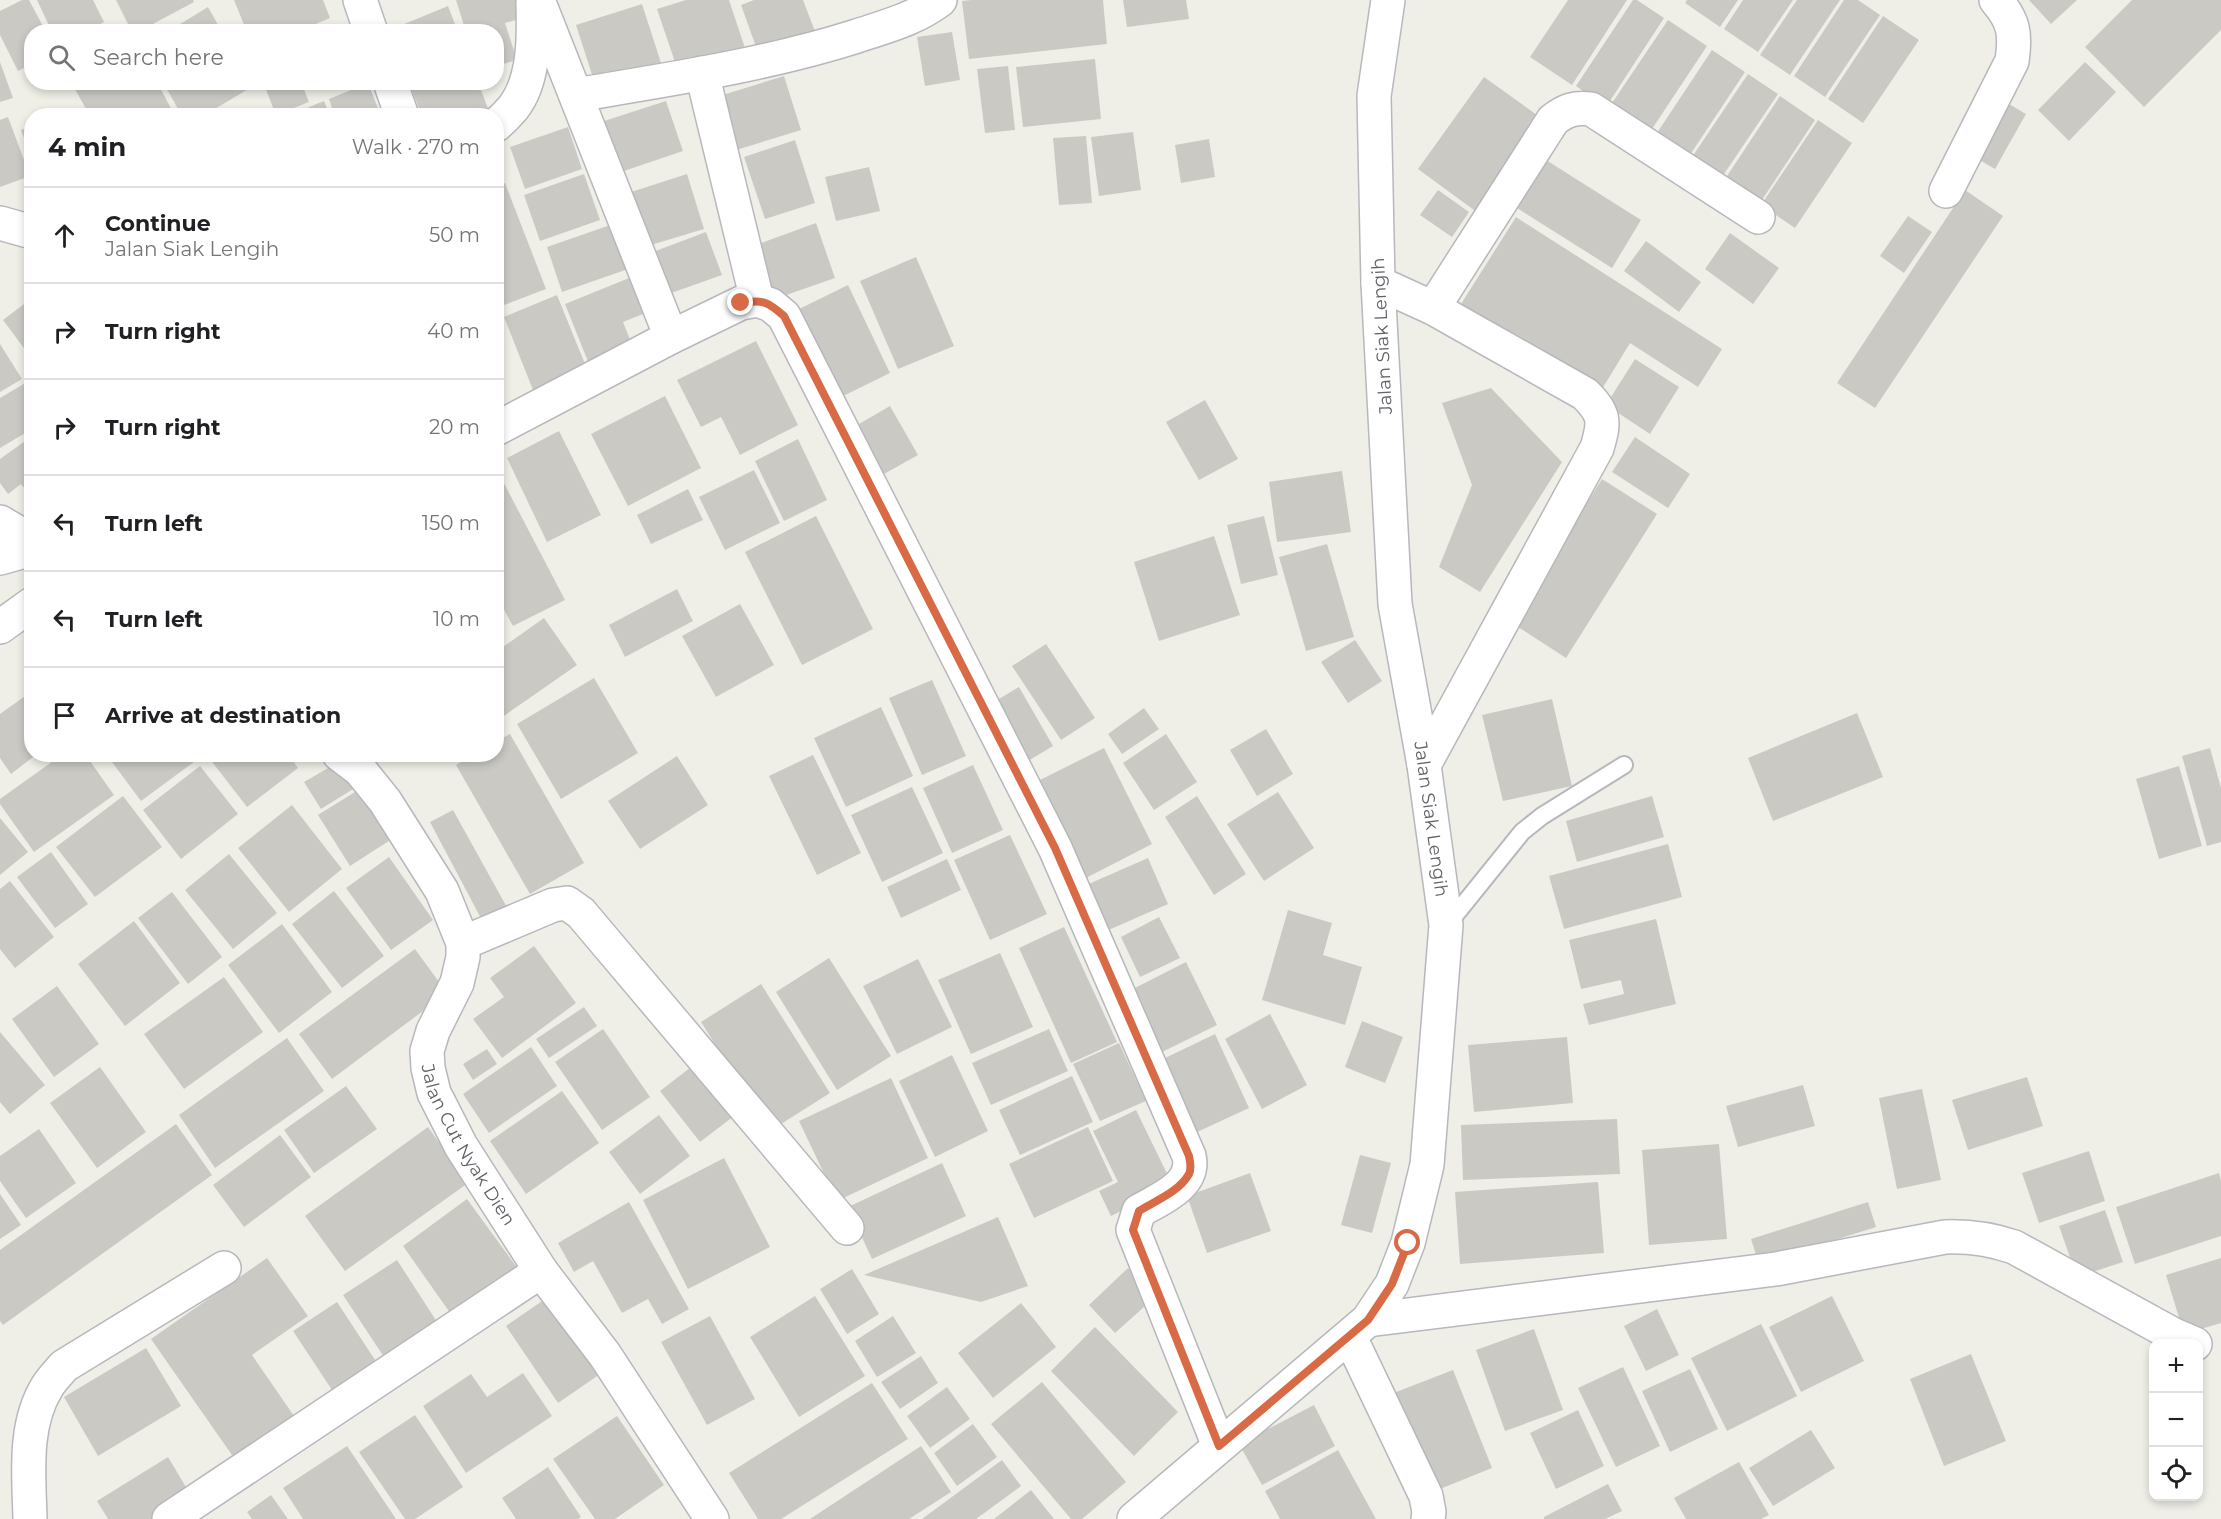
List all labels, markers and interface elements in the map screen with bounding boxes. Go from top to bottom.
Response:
search box [24,24,504,90]
icon: search [45,41,78,74]
text: Search here [93,44,224,71]
text: 4 min [48,131,126,163]
text: Walk · 270 m [352,135,480,159]
text: Continue [105,210,211,237]
icon: ahead [48,219,81,252]
text: 50 m [429,223,480,247]
text: Jalan Siak Lengih [105,237,279,261]
street label: Jalan Siak Lengih [1367,257,1397,416]
route end [727,289,753,315]
icon: right [48,315,81,348]
text: Turn right [105,318,220,345]
text: 40 m [427,319,480,343]
icon: right [48,411,81,444]
text: Turn right [105,414,220,441]
text: 20 m [429,415,480,439]
icon: left [48,507,81,540]
text: Turn left [105,510,203,537]
text: 150 m [422,511,480,535]
icon: left [48,603,81,636]
text: Turn left [105,606,203,633]
text: 10 m [433,607,480,631]
icon: arrive [48,699,81,732]
text: Arrive at destination [105,702,341,729]
street label: Jalan Siak Lengih [1409,739,1453,898]
street label: Jalan Cut Nyak Dien [416,1061,520,1230]
route start [1394,1229,1420,1255]
map controls [2149,1339,2203,1501]
button: + [2149,1339,2203,1393]
button: − [2149,1393,2203,1447]
button: locate [2149,1447,2203,1501]

